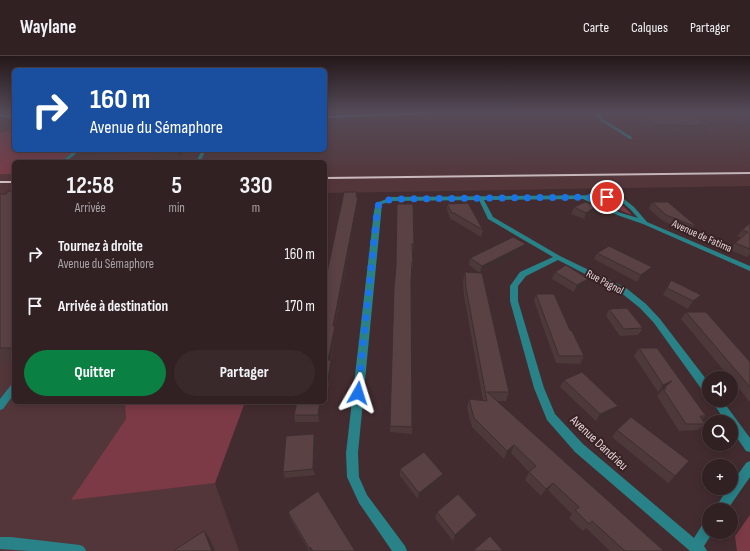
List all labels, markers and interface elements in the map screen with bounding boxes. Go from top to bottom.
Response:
text: Waylane [20,16,76,39]
text: Carte [583,19,609,36]
text: Calques [631,19,668,36]
text: Partager [690,19,730,36]
text: 160 m [90,83,150,116]
icon: right [24,84,76,136]
text: Avenue du Sémaphore [90,117,223,138]
text: 12:58 [67,171,114,200]
text: 5 [171,171,182,200]
text: 330 [239,171,272,200]
pin [590,180,624,214]
icon: arrive [596,186,618,208]
text: Arrivée [75,200,106,216]
text: min [169,200,185,216]
text: m [252,200,260,216]
street label: Avenue de Fatima [669,217,734,255]
text: Tournez à droite [58,237,143,256]
icon: right [24,243,46,265]
text: 160 m [284,245,315,264]
text: Avenue du Sémaphore [58,256,154,272]
street label: Rue Pagnol [584,267,626,297]
icon: arrive [24,295,46,317]
text: Arrivée à destination [58,297,168,316]
text: 170 m [285,297,315,316]
button: Quitter [24,350,166,396]
button: Partager [174,350,315,396]
map controls [702,371,738,539]
button: sound [702,371,738,407]
position arrow [337,372,379,414]
street label: Avenue Dandrieu [566,412,631,474]
button: search [702,415,738,451]
button: + [702,459,738,495]
button: − [702,503,738,539]

